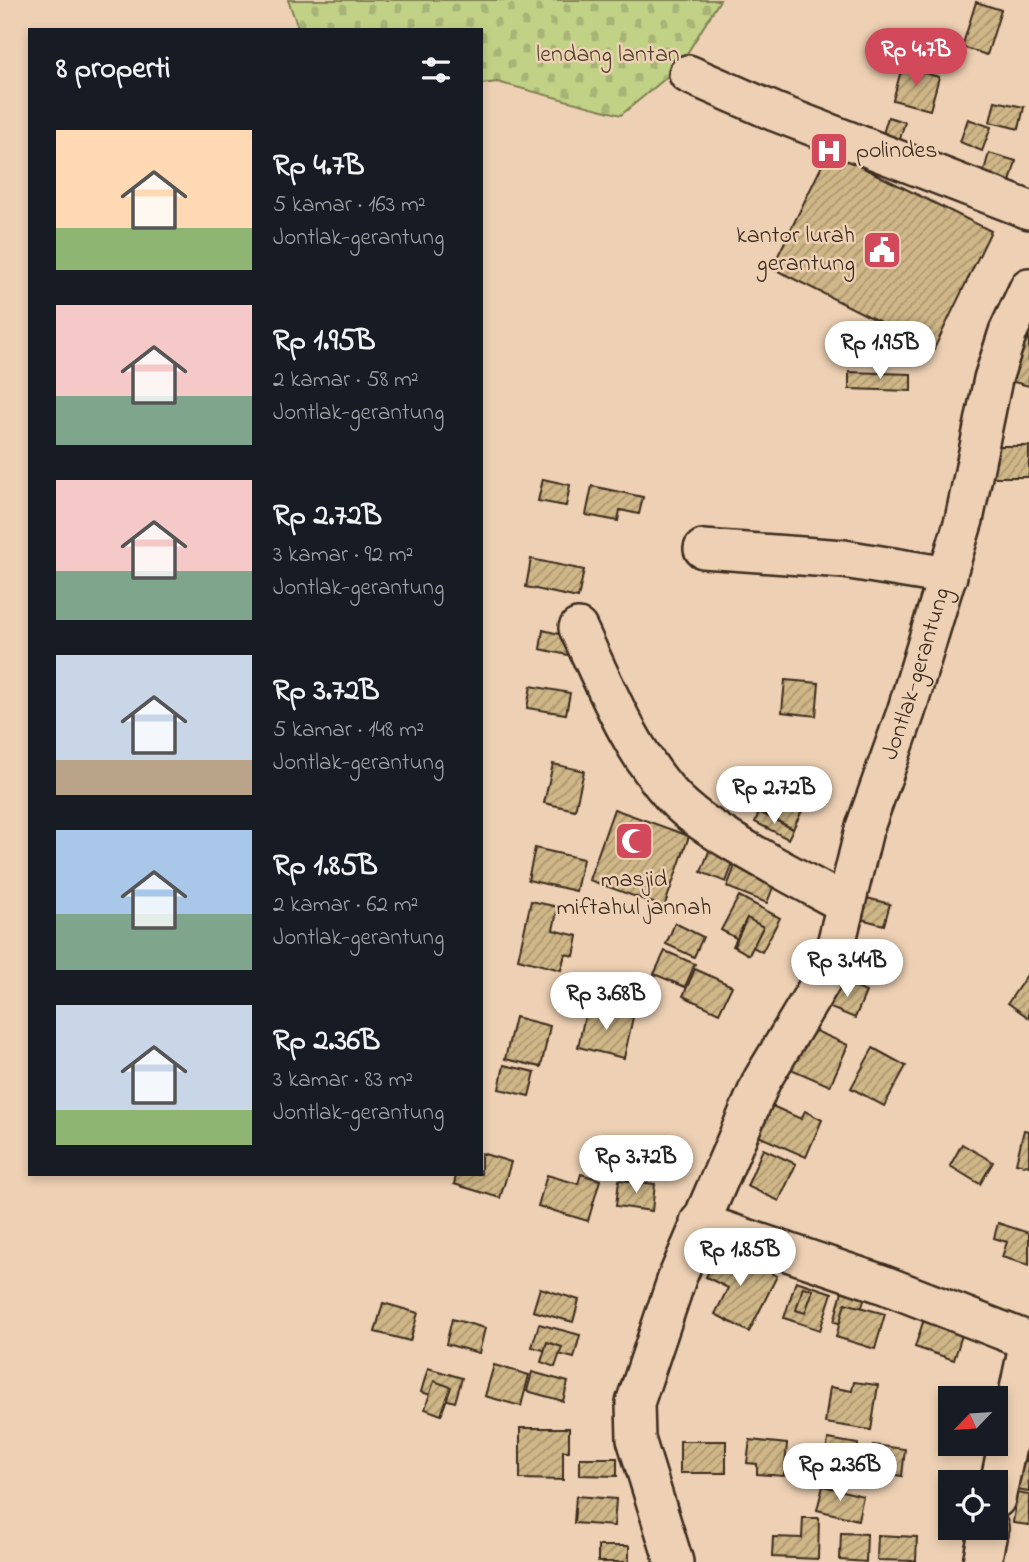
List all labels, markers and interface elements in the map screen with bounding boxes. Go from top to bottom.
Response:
pin: Rp 4.7B [851,28,981,88]
text: Rp 4.7B [881,34,951,67]
park label: lendang lantan [536,38,680,73]
text: 8 properti [56,48,171,92]
icon: filters [417,51,455,89]
hospital icon: polindes [808,130,850,172]
place label: polindes [856,134,937,169]
text: Rp 4.7B [273,145,364,189]
icon: home [112,158,196,242]
text: 5 kamar · 163 m² [273,189,426,222]
place label: kantor lurah gerantung [736,219,855,282]
text: Jontlak-gerantung [273,222,444,255]
public building icon: kantor lurah gerantung [861,229,903,271]
text: Rp 1.95B [273,320,375,364]
pin: Rp 1.95B [808,322,952,381]
text: Rp 1.95B [841,327,919,360]
icon: home [112,333,196,417]
text: 2 kamar · 58 m² [273,364,419,397]
text: Jontlak-gerantung [273,397,444,430]
text: Rp 2.72B [273,495,382,539]
icon: home [112,508,196,592]
text: 3 kamar · 92 m² [273,539,413,572]
text: Jontlak-gerantung [273,572,444,605]
street label: Jontlak-gerantung [873,583,960,765]
text: Rp 3.72B [273,670,379,714]
icon: home [112,683,196,767]
text: 5 kamar · 148 m² [273,714,424,747]
text: Jontlak-gerantung [273,747,444,780]
pin: Rp 2.72B [702,766,846,826]
text: Rp 2.72B [732,772,816,805]
mosque icon: masjid miftahul jannah [613,820,655,862]
text: Rp 1.85B [273,845,378,889]
icon: home [112,858,196,942]
place label: masjid miftahul jannah [556,863,712,926]
text: 2 kamar · 62 m² [273,889,418,922]
text: Jontlak-gerantung [273,922,444,955]
pin: Rp 3.44B [775,940,919,999]
text: Rp 3.44B [807,945,887,978]
pin: Rp 3.68B [534,972,678,1032]
text: Rp 3.68B [566,978,646,1011]
text: Rp 2.36B [273,1020,380,1064]
icon: home [112,1033,196,1117]
text: 3 kamar · 83 m² [273,1064,413,1097]
text: Jontlak-gerantung [273,1097,444,1130]
pin: Rp 3.72B [564,1136,708,1195]
text: Rp 3.72B [595,1141,677,1174]
pin: Rp 1.85B [668,1228,812,1288]
text: Rp 1.85B [700,1234,780,1267]
north arrow [938,1386,1008,1456]
map controls [938,1386,1008,1540]
pin: Rp 2.36B [768,1444,912,1503]
text: Rp 2.36B [799,1449,881,1482]
button: locate [938,1470,1008,1540]

